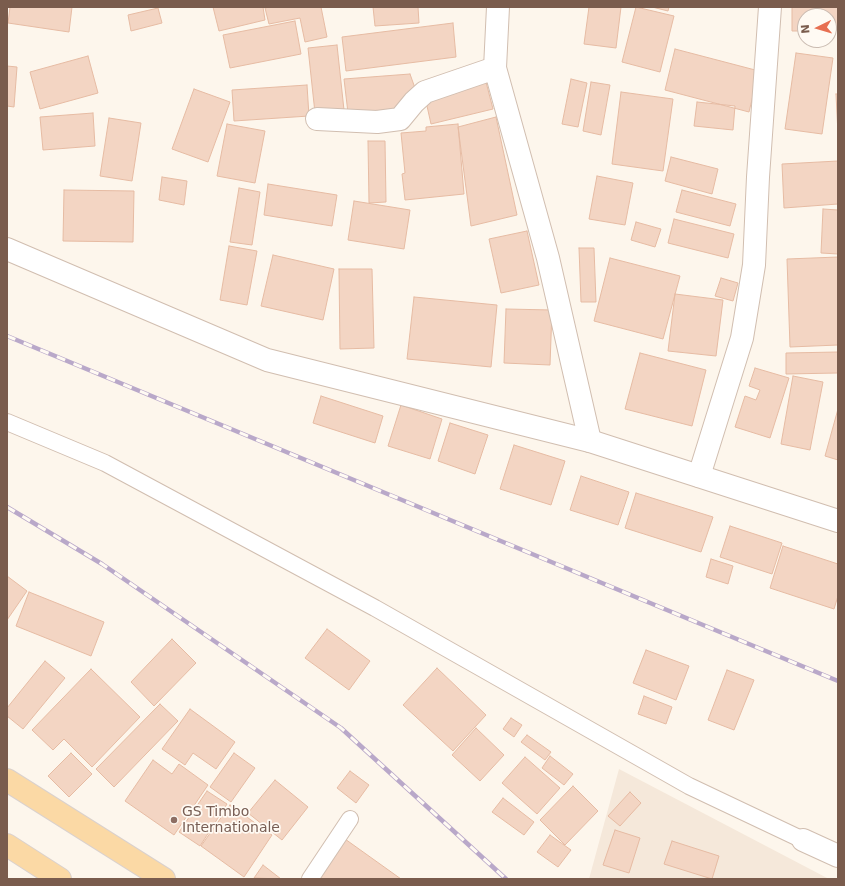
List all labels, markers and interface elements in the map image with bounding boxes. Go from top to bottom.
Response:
north arrow [797,8,837,48]
text: N [799,24,812,34]
place label: GS Timbo Internationale [182,804,280,836]
marker: GS Timbo Internationale [169,815,179,825]

